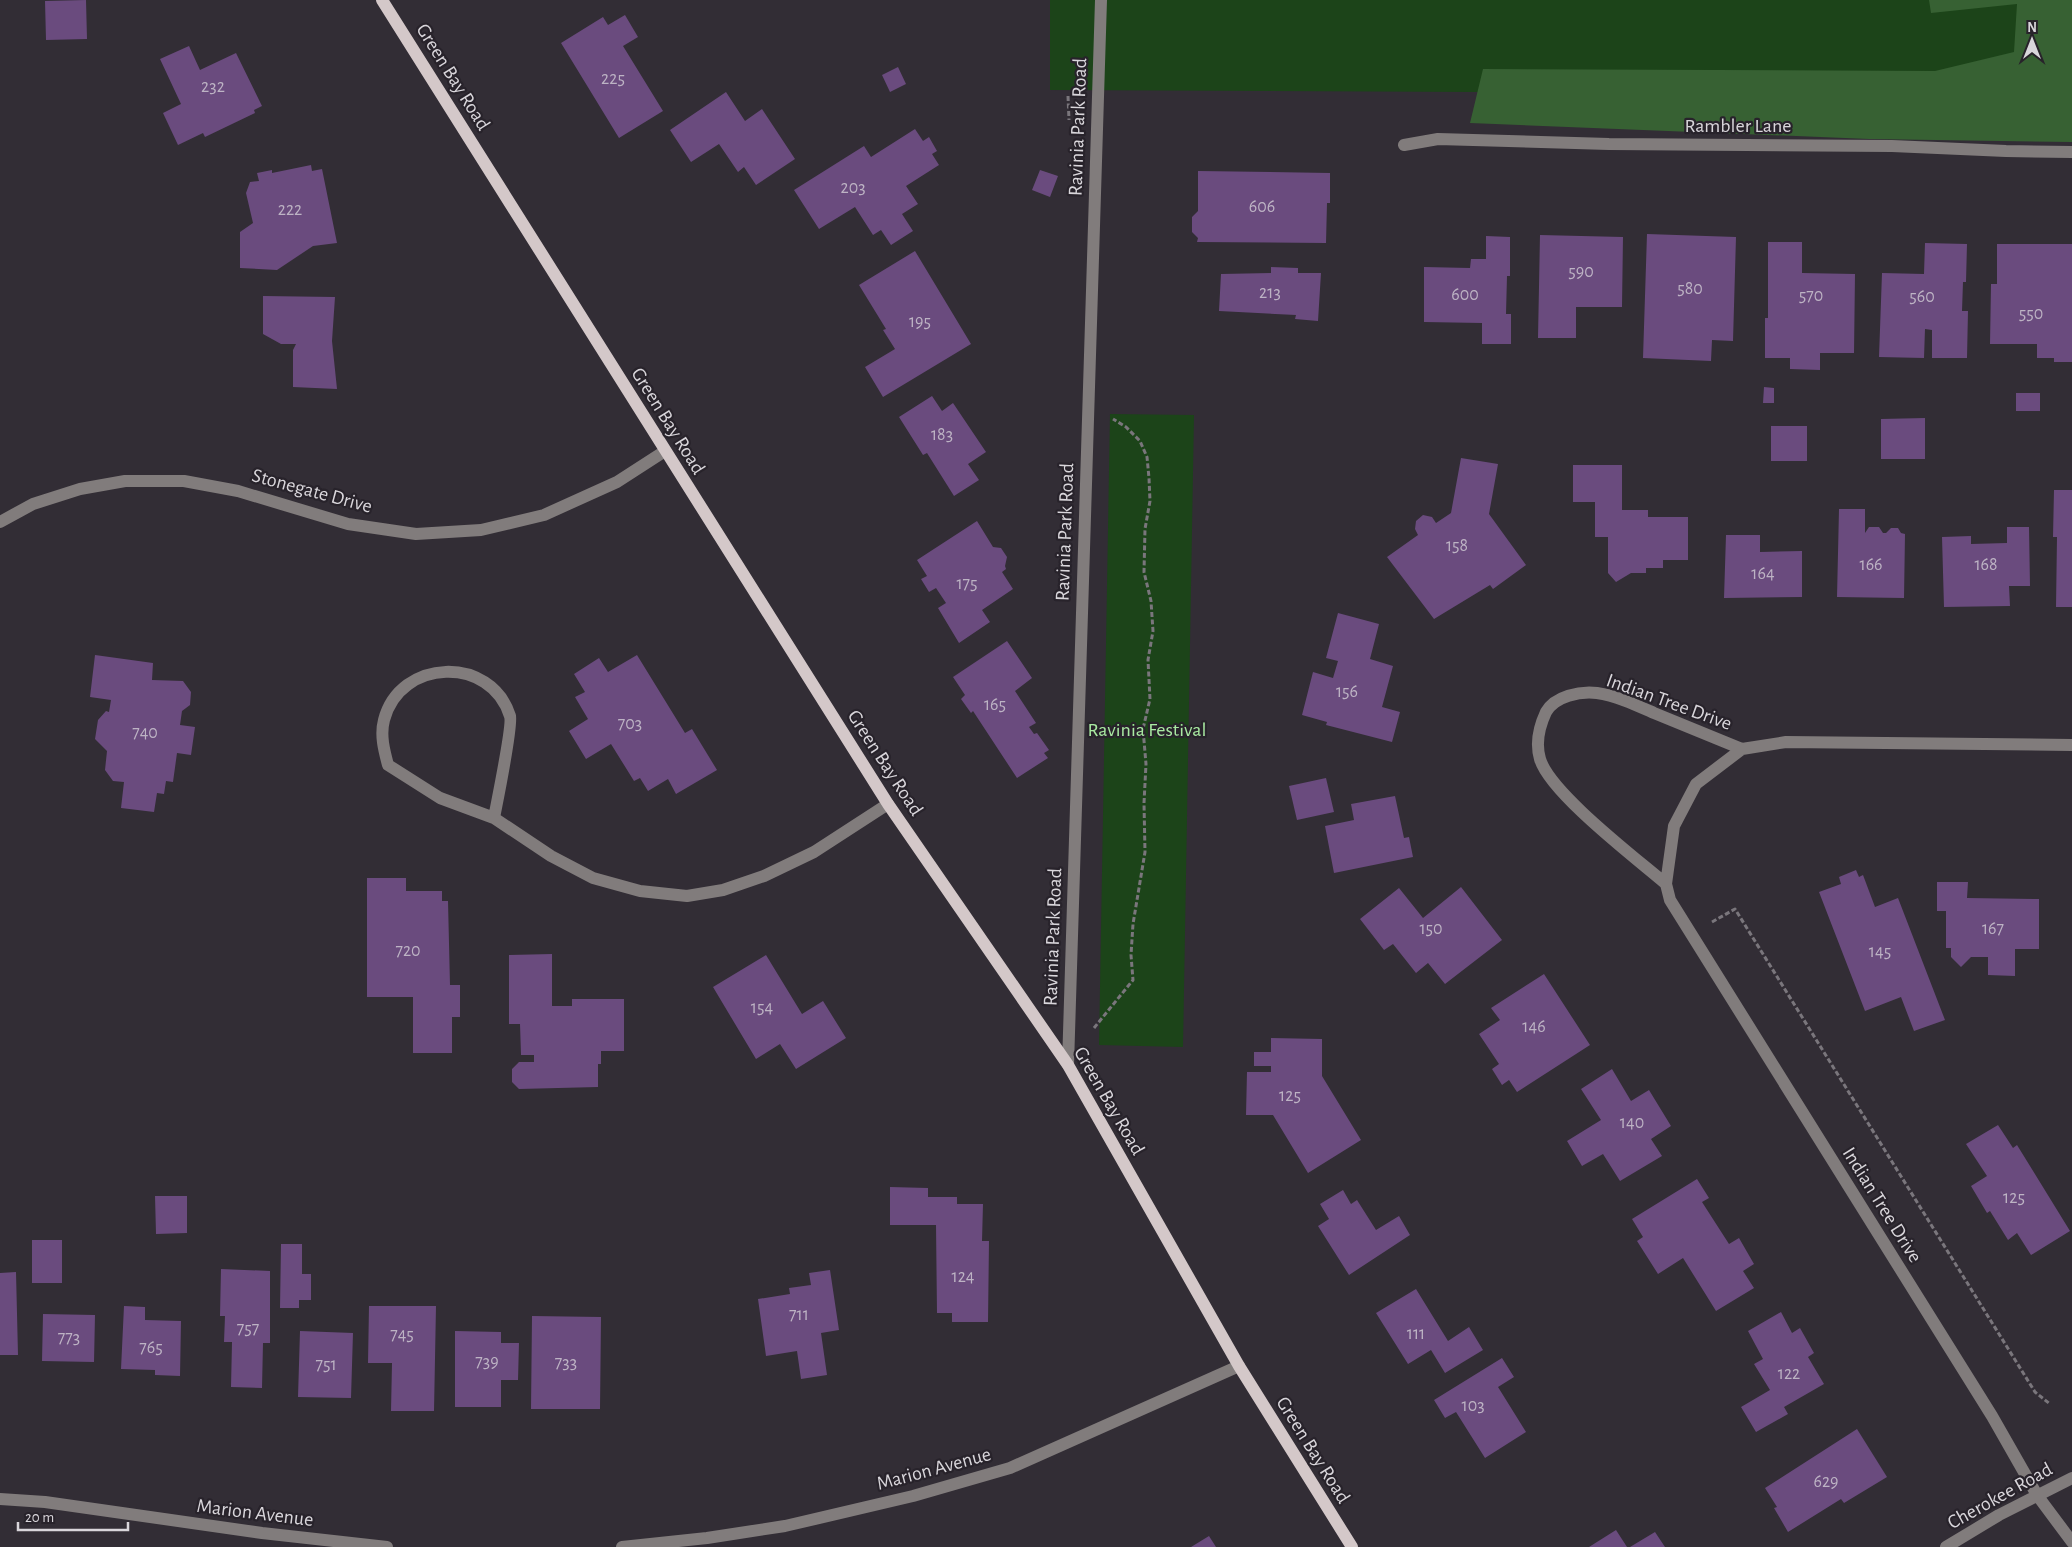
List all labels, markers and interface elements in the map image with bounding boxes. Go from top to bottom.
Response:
north arrow [2007,15,2057,65]
street label: Green Bay Road [412,20,494,134]
text: N [2027,21,2037,35]
street label: Ravinia Park Road [1066,58,1090,196]
house number: 225 [601,70,625,88]
house number: 232 [201,78,225,96]
street label: Rambler Lane [1685,116,1791,136]
house number: 203 [840,179,866,197]
house number: 606 [1249,198,1275,216]
house number: 222 [278,201,302,219]
house number: 590 [1568,263,1594,281]
house number: 580 [1677,280,1703,298]
house number: 213 [1259,284,1281,302]
house number: 600 [1451,286,1479,304]
house number: 570 [1799,287,1823,305]
house number: 560 [1909,288,1935,306]
house number: 550 [2019,305,2043,323]
house number: 195 [909,313,931,331]
street label: Green Bay Road [627,364,709,478]
house number: 183 [931,426,953,444]
street label: Ravinia Park Road [1053,463,1077,601]
street label: Stonegate Drive [250,465,374,517]
house number: 158 [1446,537,1468,555]
house number: 166 [1859,556,1883,574]
house number: 168 [1974,556,1998,574]
house number: 164 [1751,565,1775,583]
house number: 175 [956,575,978,593]
street label: Indian Tree Drive [1604,670,1734,734]
house number: 156 [1336,683,1358,701]
house number: 165 [984,696,1006,714]
street label: Green Bay Road [844,707,926,819]
house number: 703 [618,715,642,733]
park label: Ravinia Festival [1088,720,1206,740]
house number: 740 [132,724,158,742]
street label: Ravinia Park Road [1041,868,1065,1006]
house number: 150 [1419,920,1443,938]
house number: 167 [1982,920,2004,938]
house number: 720 [395,942,421,960]
house number: 145 [1869,943,1891,961]
house number: 154 [751,999,774,1017]
house number: 146 [1522,1018,1546,1036]
street label: Green Bay Road [1070,1043,1148,1159]
house number: 125 [1279,1087,1301,1105]
house number: 140 [1620,1114,1644,1132]
street label: Indian Tree Drive [1839,1144,1925,1266]
house number: 125 [2003,1189,2025,1207]
house number: 124 [951,1268,975,1286]
house number: 711 [789,1306,809,1324]
house number: 757 [237,1320,259,1338]
house number: 111 [1407,1325,1425,1343]
house number: 745 [390,1326,414,1344]
house number: 773 [58,1329,80,1347]
house number: 765 [139,1339,163,1357]
house number: 739 [475,1353,499,1371]
house number: 733 [555,1354,577,1372]
house number: 751 [315,1356,337,1374]
house number: 122 [1778,1365,1800,1383]
street label: Green Bay Road [1272,1393,1354,1507]
house number: 103 [1461,1397,1485,1415]
street label: Marion Avenue [875,1444,993,1494]
street label: Cherokee Road [1944,1459,2056,1533]
house number: 629 [1813,1473,1839,1491]
street label: Marion Avenue [195,1496,315,1530]
scale bar [18,1500,128,1532]
text: 20 m [25,1510,54,1525]

